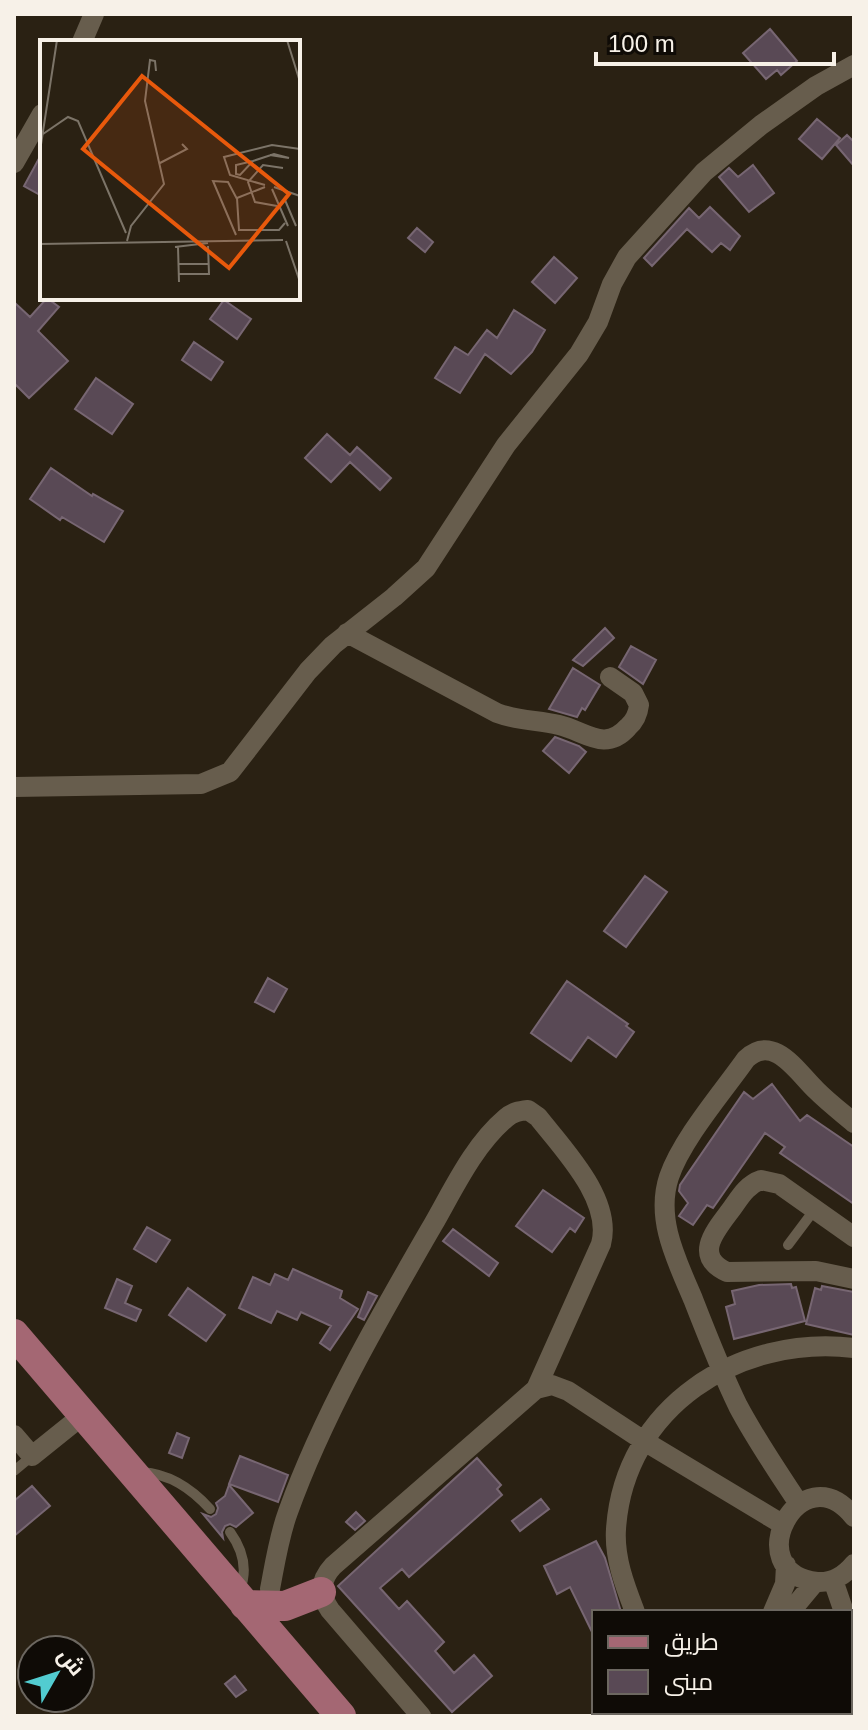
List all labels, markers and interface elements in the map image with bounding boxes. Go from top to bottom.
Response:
scale bar [596,16,834,66]
text: 100 m [608,30,675,57]
inset map [40,40,300,300]
legend [592,1610,852,1714]
text: طريق [664,1628,719,1657]
north arrow [16,1634,96,1714]
text: ش [52,1643,90,1681]
text: مبنى [664,1668,713,1696]

